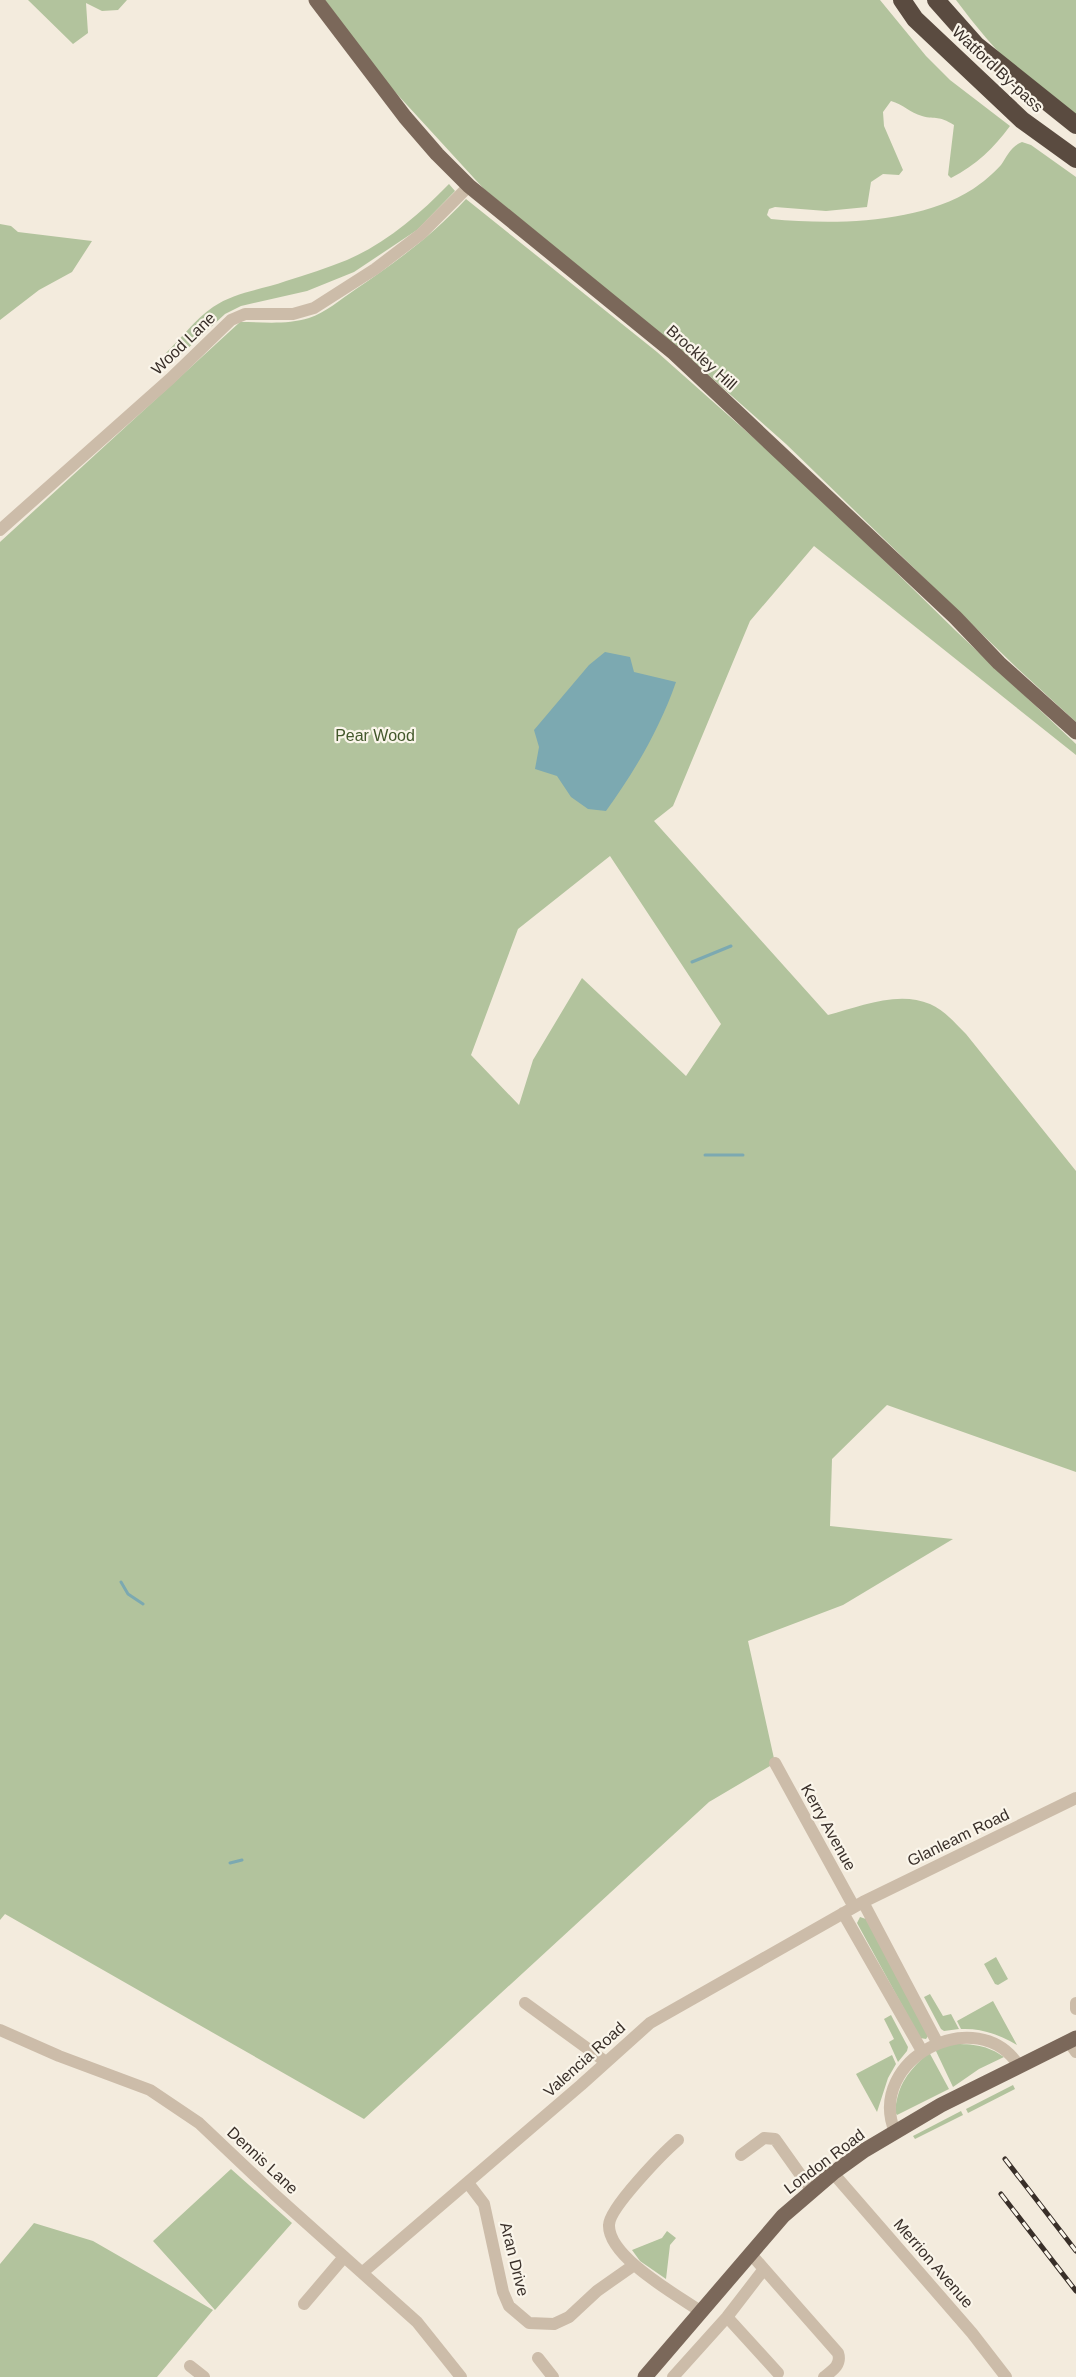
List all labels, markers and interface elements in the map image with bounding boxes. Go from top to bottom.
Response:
street label: Watford By-pass [949,23,1046,116]
street label: Wood Lane [148,309,219,378]
street label: Brockley Hill [663,322,740,393]
park label: Pear Wood [335,727,415,744]
street label: Kerry Avenue [798,1781,859,1873]
street label: Glanleam Road [905,1805,1012,1869]
street label: Valencia Road [540,2019,628,2100]
street label: Dennis Lane [224,2124,301,2197]
street label: London Road [781,2126,868,2197]
street label: Merrion Avenue [891,2216,977,2311]
street label: Aran Drive [497,2220,532,2298]

